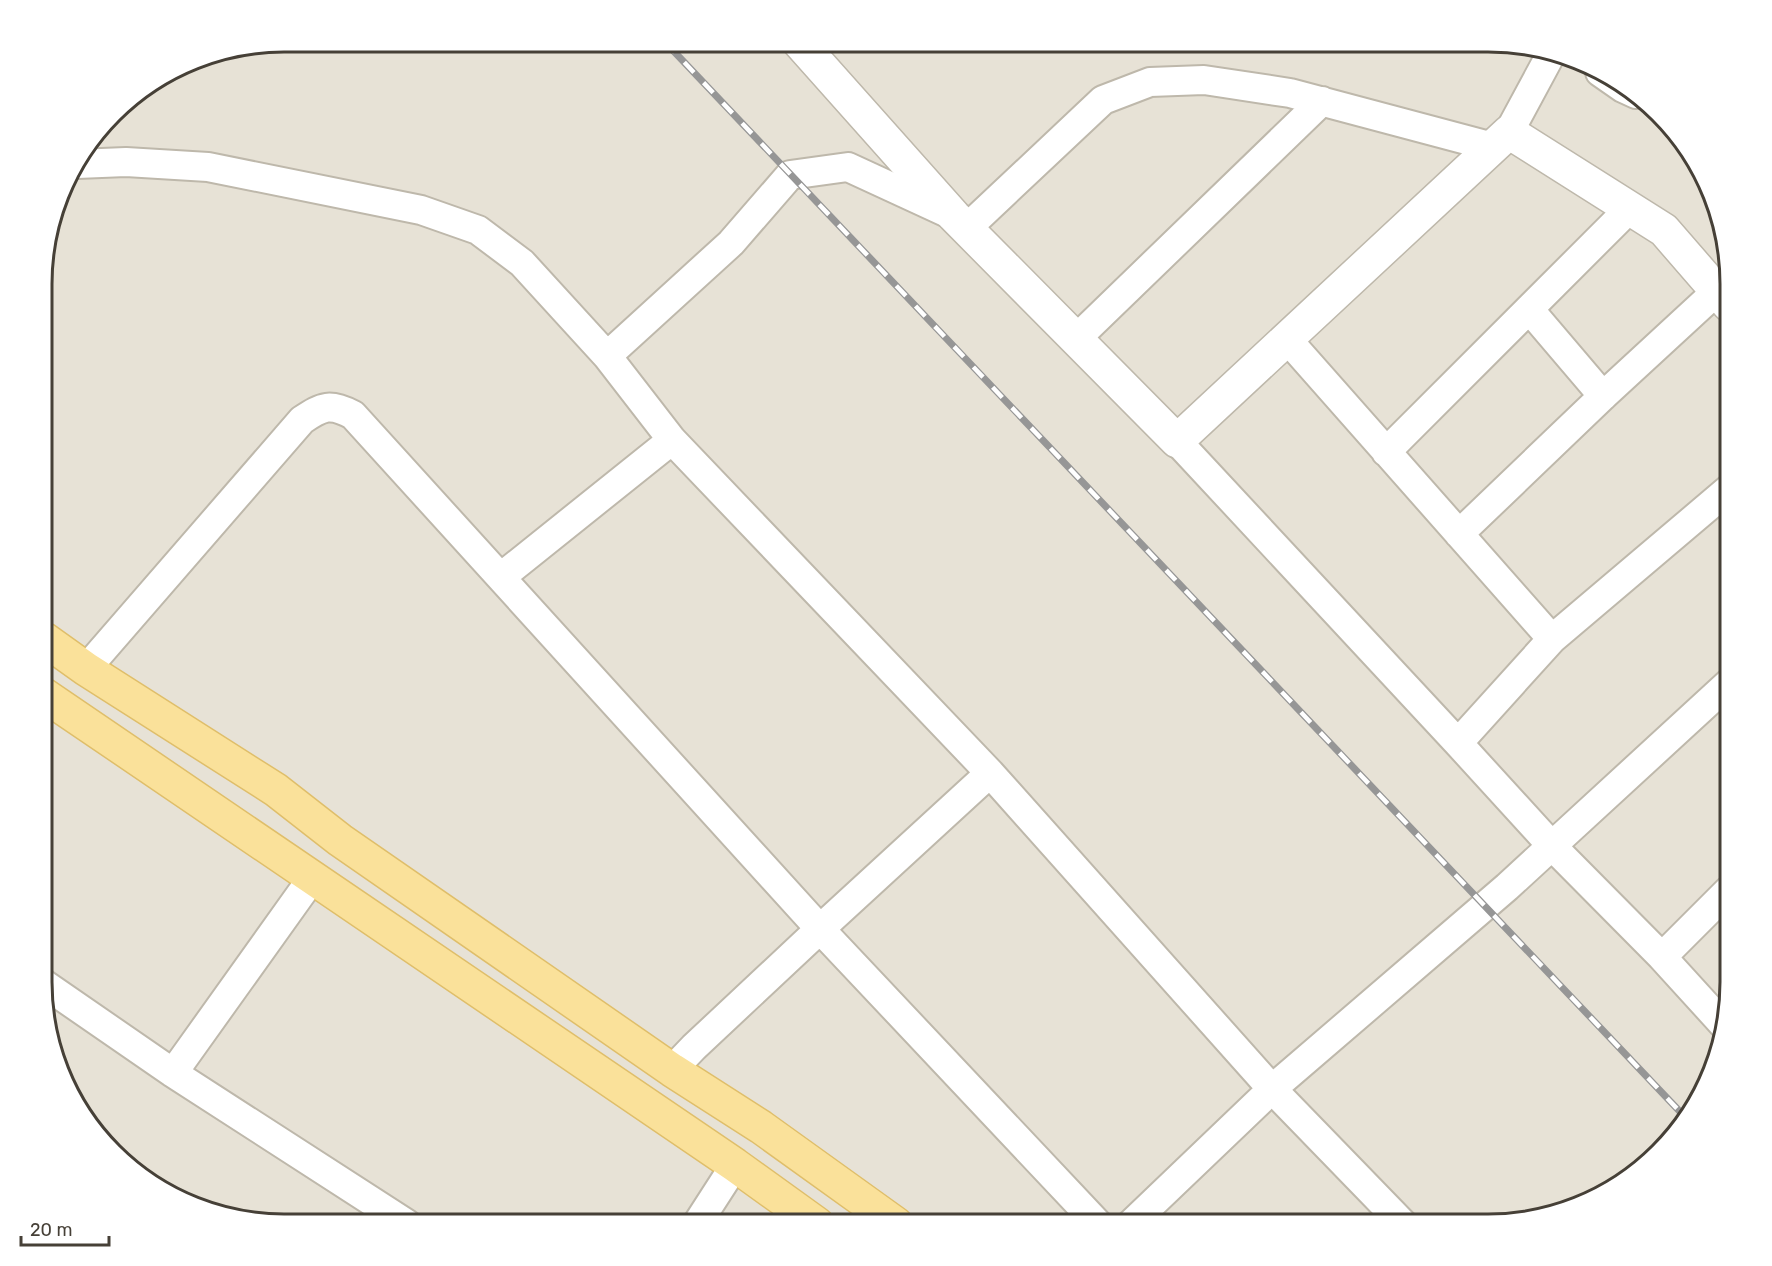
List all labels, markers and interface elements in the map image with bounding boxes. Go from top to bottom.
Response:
scale bar [21,1209,110,1247]
text: 20 m [30,1219,72,1241]

